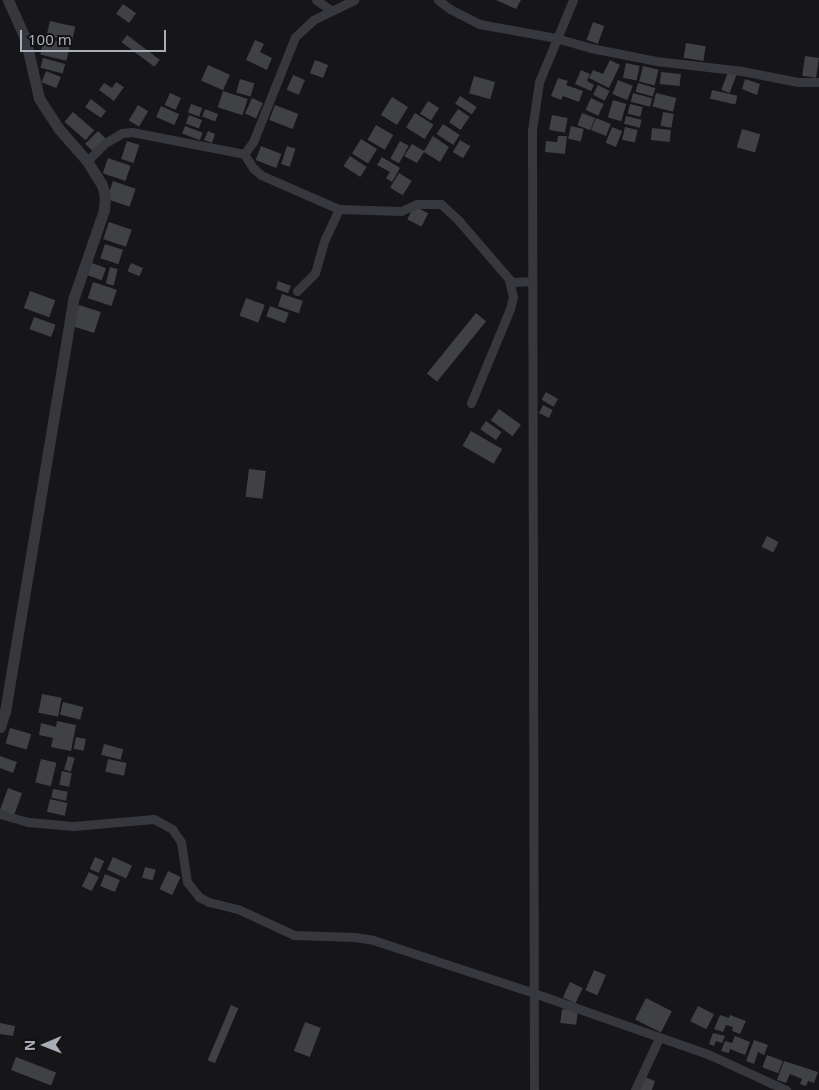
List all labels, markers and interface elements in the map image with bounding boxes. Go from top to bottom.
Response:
scale bar [22,20,169,52]
text: 100 m [28,29,72,49]
north arrow [20,1020,70,1070]
text: N [20,1039,39,1051]

